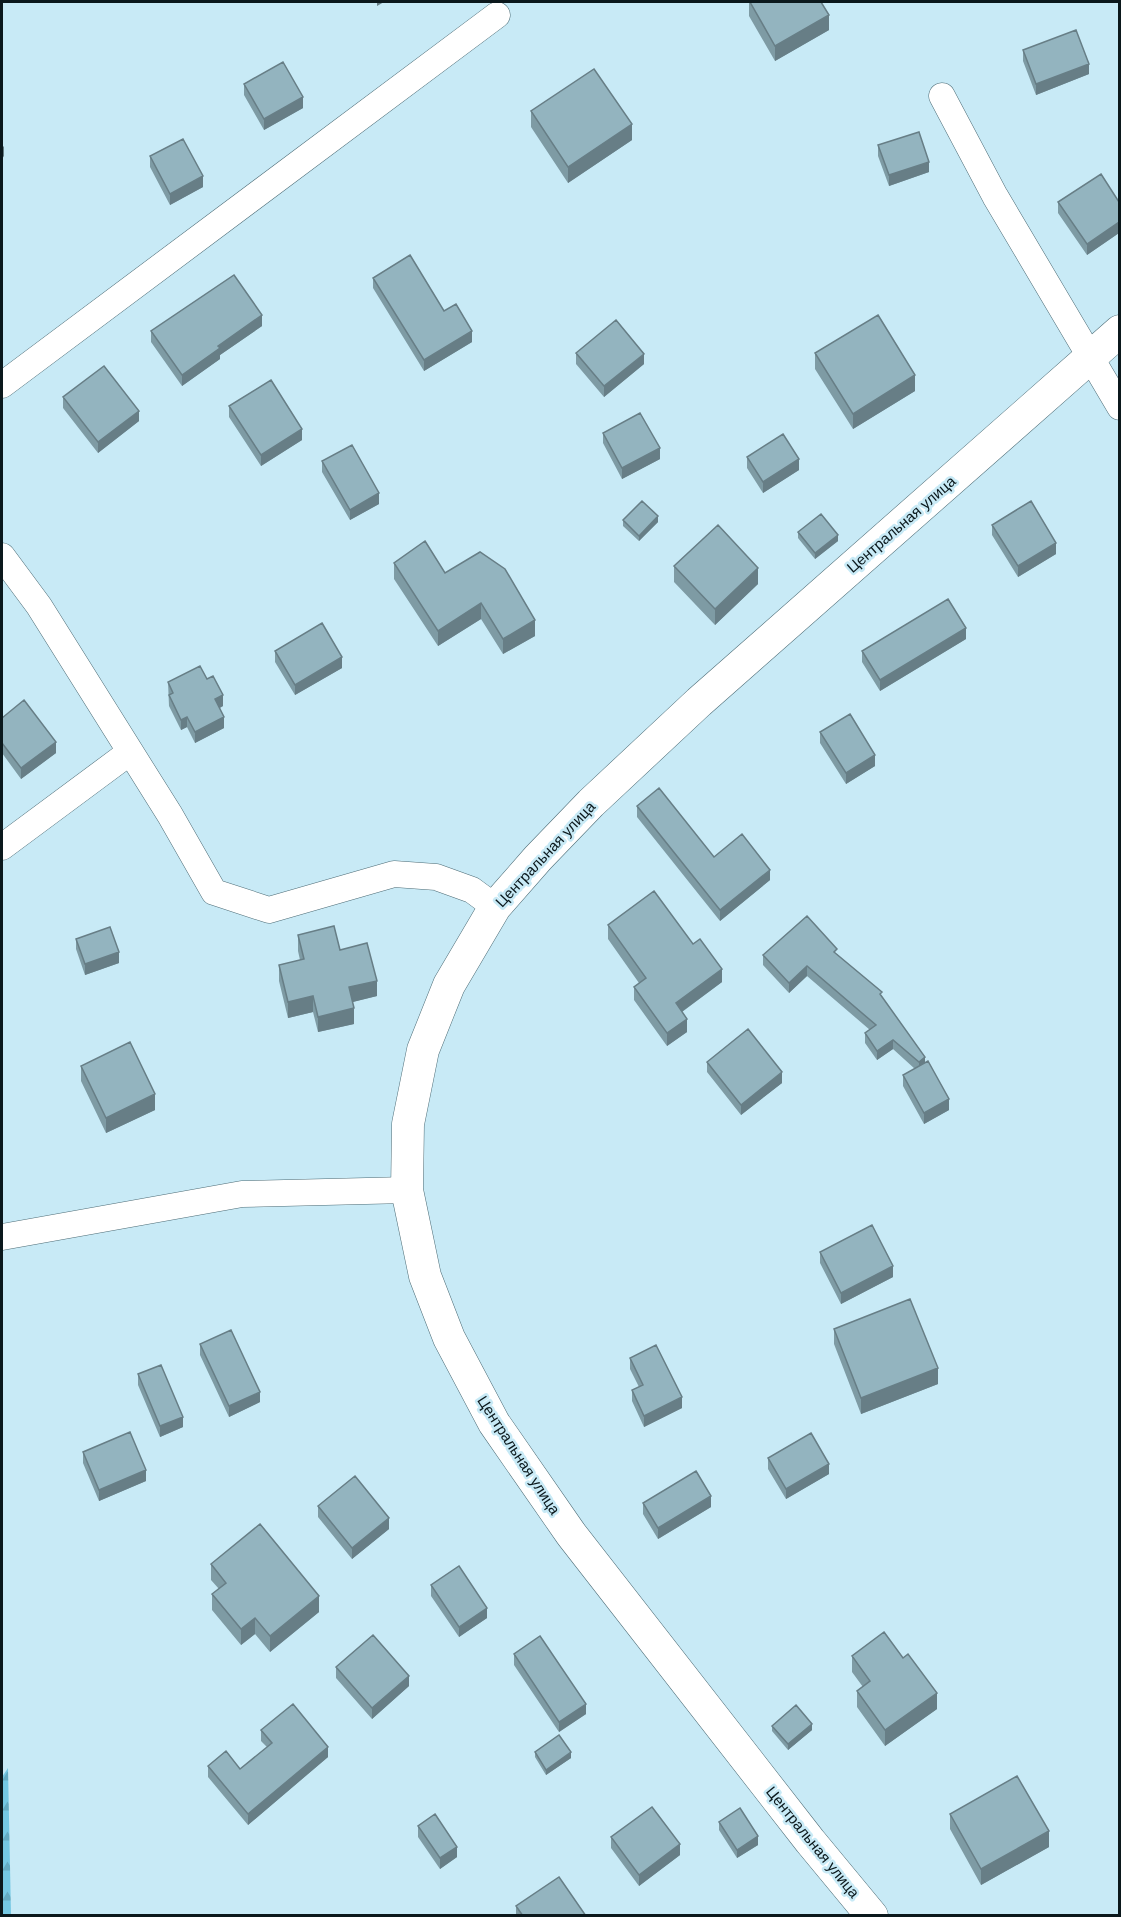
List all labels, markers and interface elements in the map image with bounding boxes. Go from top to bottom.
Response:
street label: Центральная улица [843,472,959,576]
street label: Центральная улица [492,797,599,910]
street label: Центральная улица [474,1393,564,1518]
street label: Центральная улица [763,1783,863,1901]

